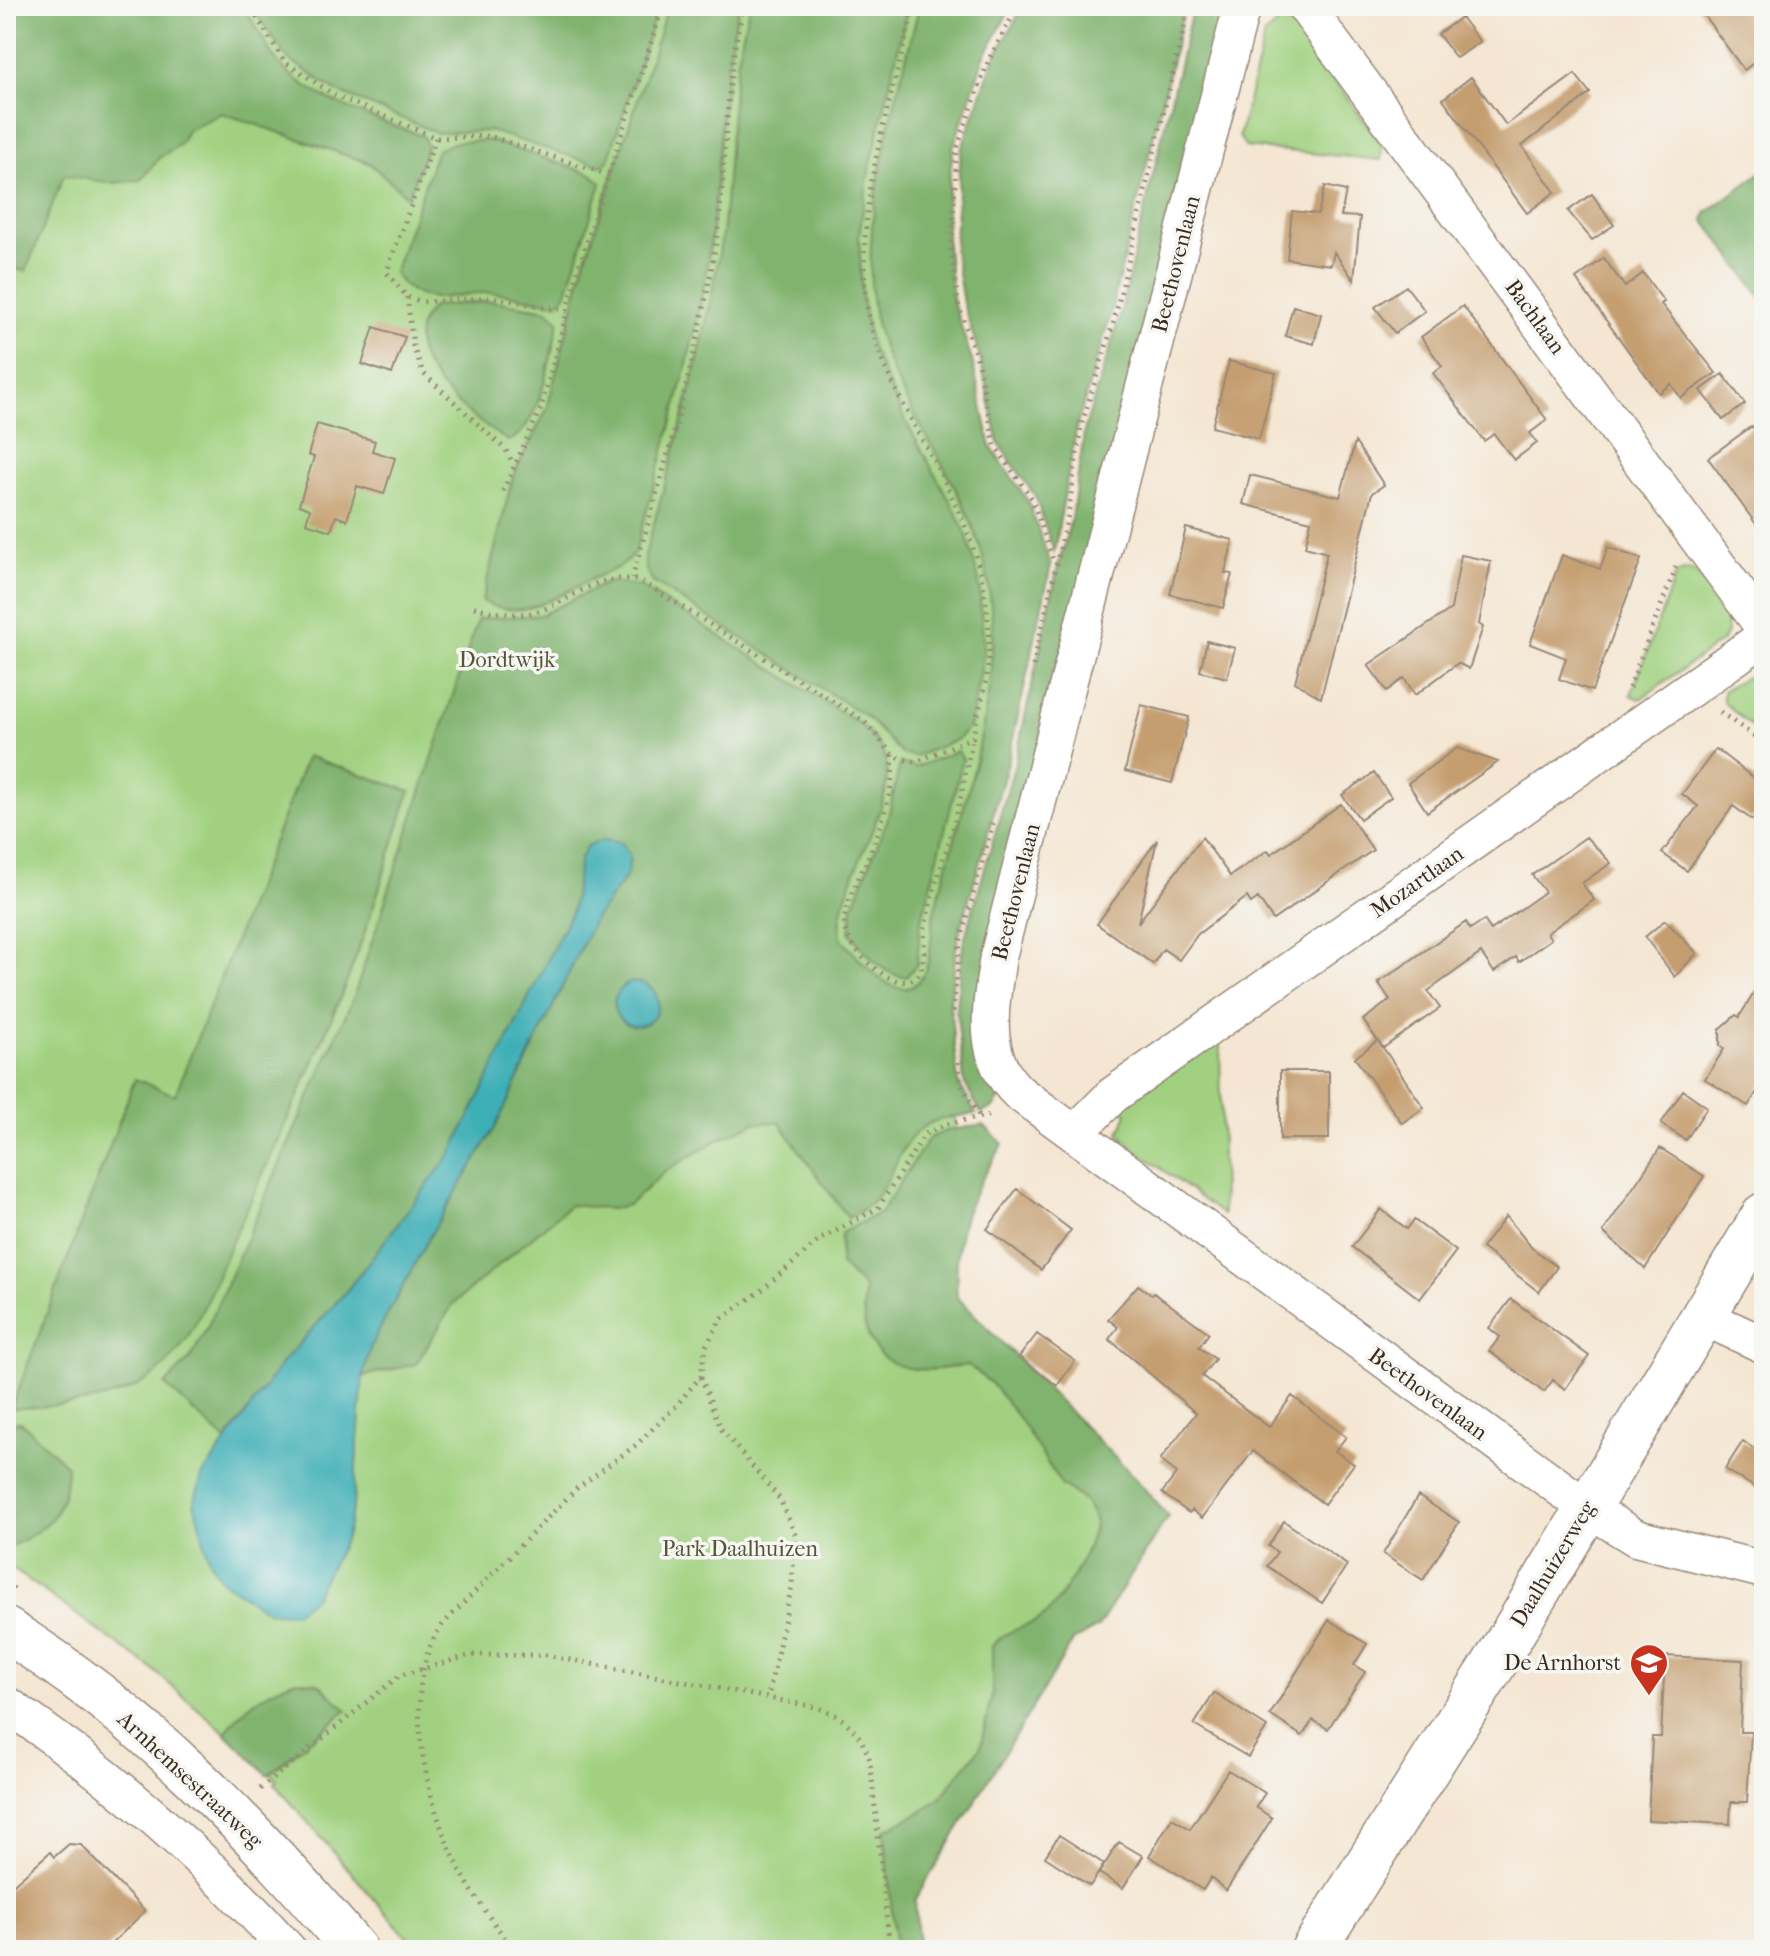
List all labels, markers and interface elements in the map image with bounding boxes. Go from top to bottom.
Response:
street label: Beethovenlaan [1146,193,1206,335]
street label: Bachlaan [1499,275,1571,359]
park label: Dordtwijk [459,647,556,673]
street label: Beethovenlaan [986,821,1046,963]
street label: Mozartlaan [1366,840,1469,923]
street label: Beethovenlaan [1364,1342,1493,1446]
street label: Daalhuizerweg [1505,1496,1601,1632]
park label: Park Daalhuizen [662,1536,818,1562]
school or university icon: De Arnhorst [1628,1642,1670,1697]
place label: De Arnhorst [1504,1650,1621,1676]
street label: Arnhemsestraatweg [111,1705,268,1854]

